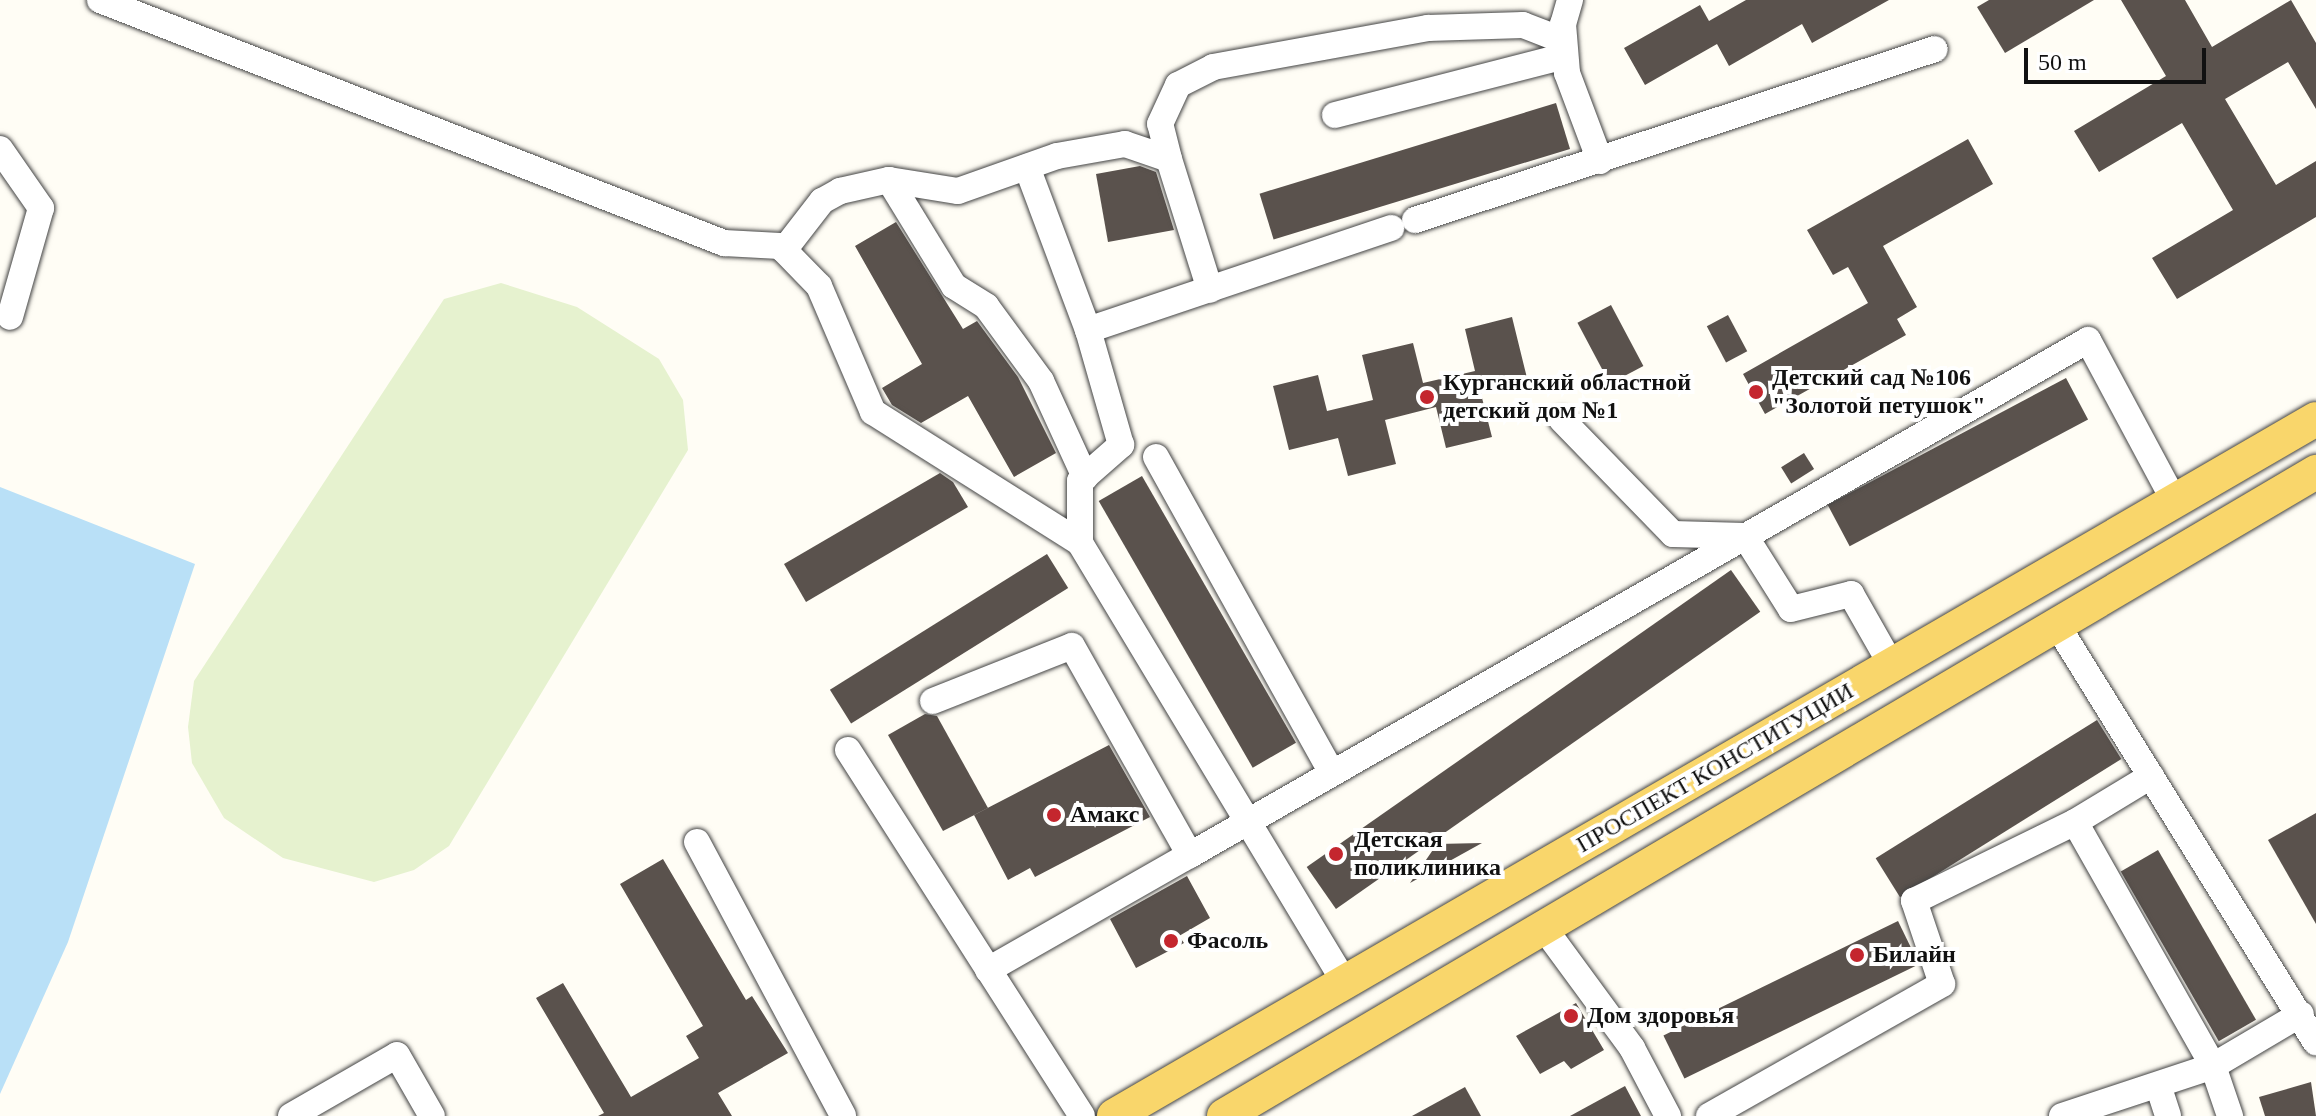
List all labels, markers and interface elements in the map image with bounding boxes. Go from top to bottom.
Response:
scale bar [2028,32,2210,82]
text: 50 m [2038,49,2087,75]
place label: Детский сад №106 "Золотой петушок" [1772,364,1985,420]
place label: Курганский областной детский дом №1 [1443,369,1691,425]
marker: Детский сад №106 "Золотой петушок" [1747,383,1765,401]
marker: Курганский областной детский дом №1 [1418,388,1436,406]
street label: ПРОСПЕКТ КОНСТИТУЦИИ [1571,677,1859,859]
place label: Амакс [1070,801,1139,829]
marker: Амакс [1045,806,1063,824]
place label: Детская поликлиника [1354,826,1501,882]
marker: Детская поликлиника [1325,843,1347,865]
place label: Фасоль [1187,927,1268,955]
marker: Фасоль [1162,932,1180,950]
place label: Билайн [1873,941,1956,969]
marker: Билайн [1848,946,1866,964]
place label: Дом здоровья [1587,1002,1734,1030]
marker: Дом здоровья [1562,1007,1580,1025]

